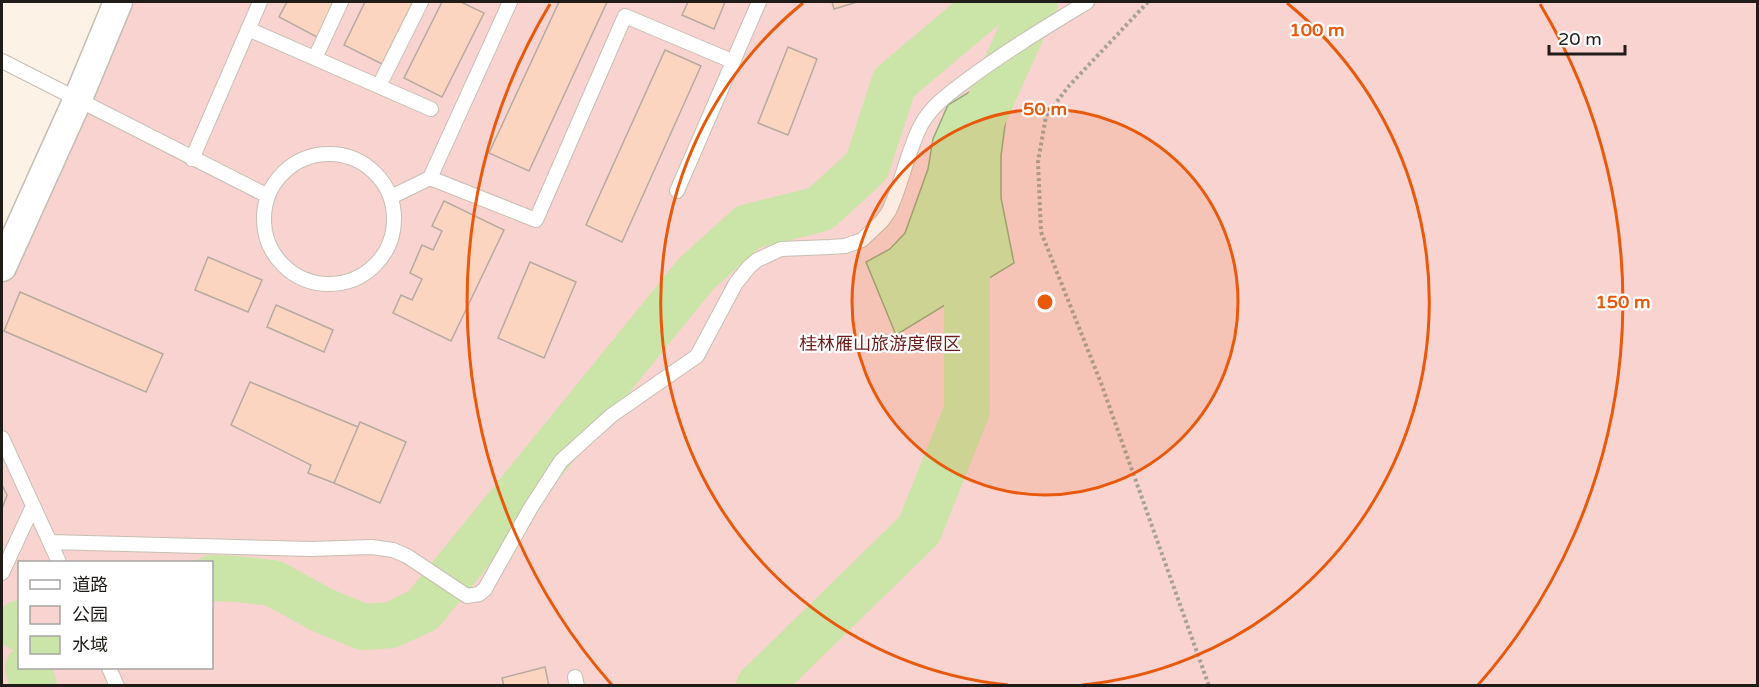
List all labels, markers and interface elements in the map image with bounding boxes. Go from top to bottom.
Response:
scale bar [1549,18,1626,56]
text: 100 m [1289,19,1345,41]
text: 20 m [1558,28,1602,50]
text: 50 m [1023,98,1067,120]
text: 150 m [1595,291,1651,313]
centre of rings [1035,292,1055,312]
park label: 桂林雁山旅游度假区 [799,333,961,355]
legend [18,561,213,669]
text: 道路 [72,574,108,596]
text: 公园 [72,604,108,626]
text: 水域 [72,634,108,656]

